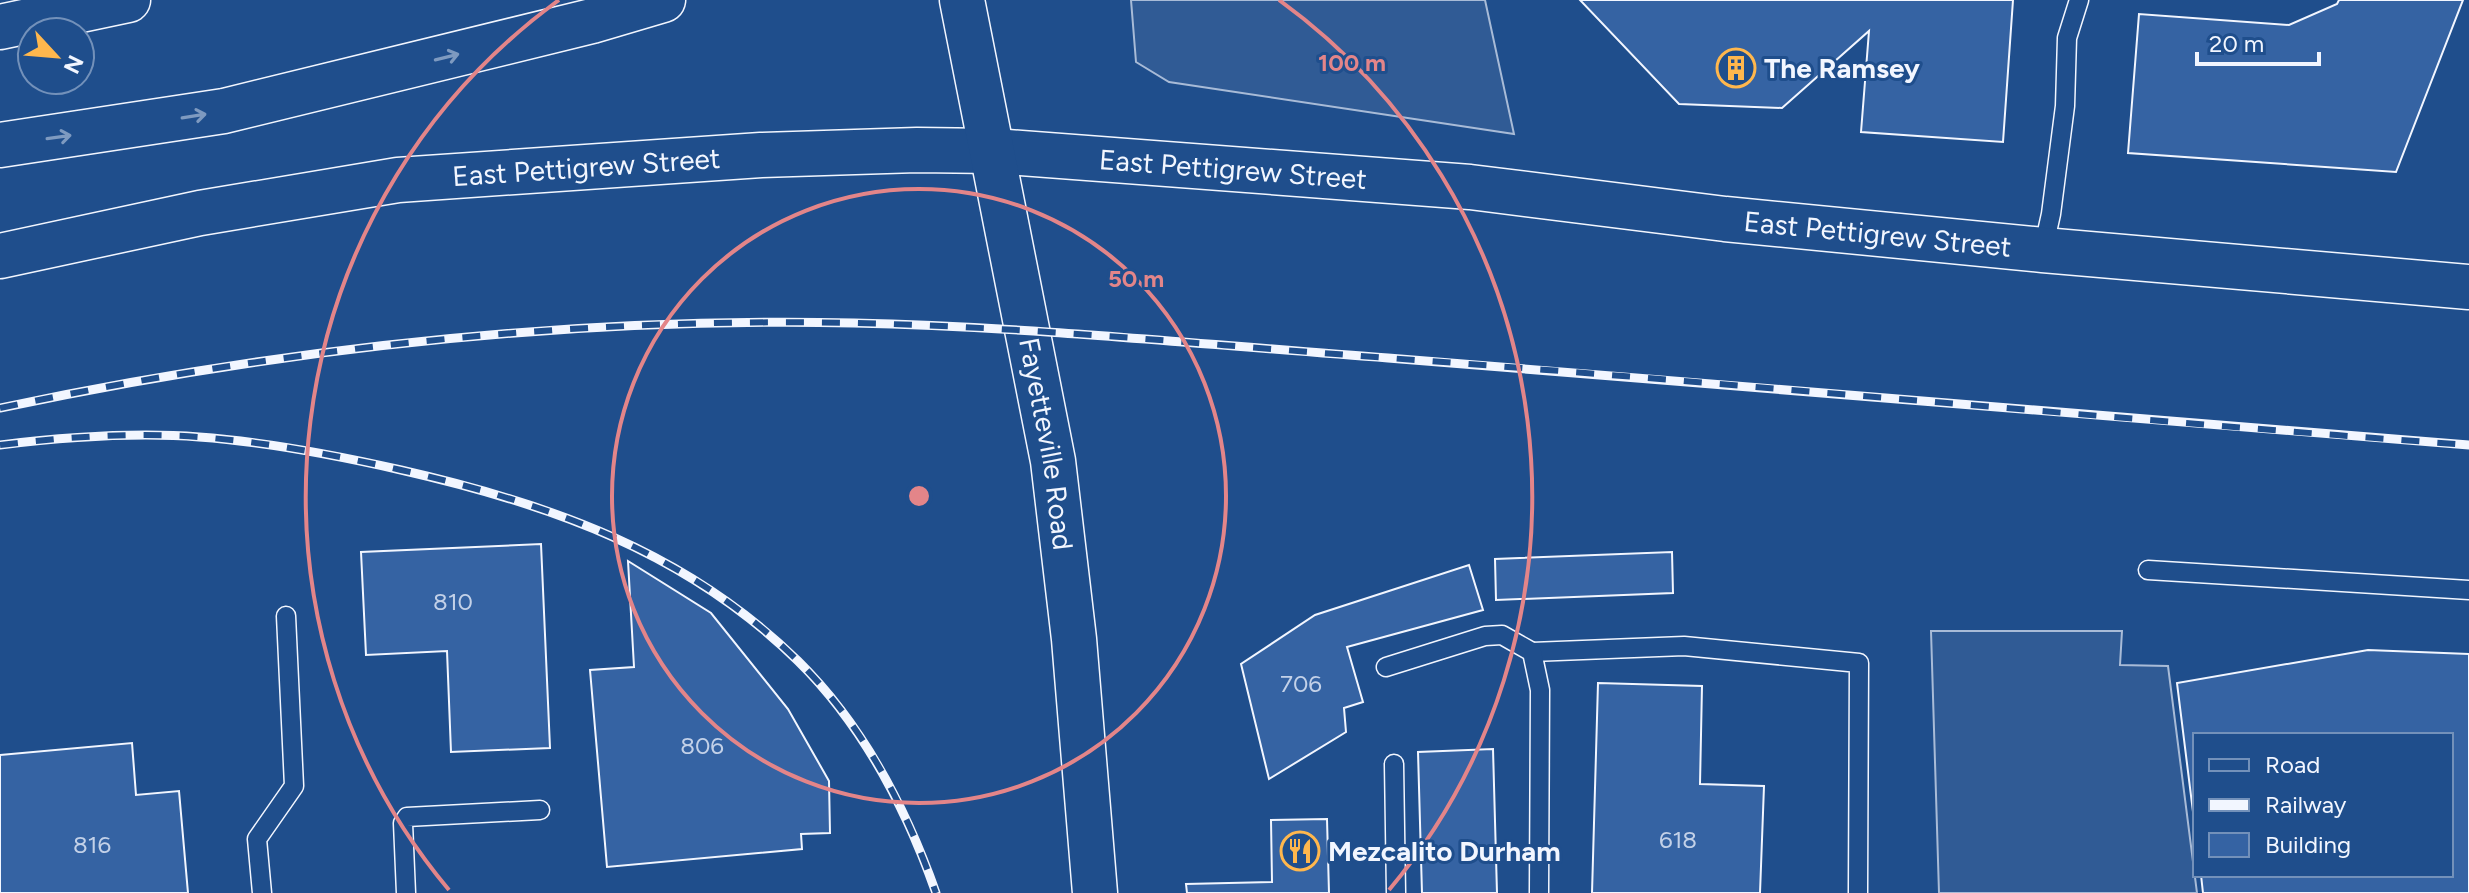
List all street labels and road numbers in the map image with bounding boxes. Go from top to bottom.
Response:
street label: East Pettigrew Street [451,141,721,193]
street label: East Pettigrew Street [1098,142,1368,196]
street label: East Pettigrew Street [1742,204,2013,264]
street label: Fayetteville Road [1012,335,1080,552]

